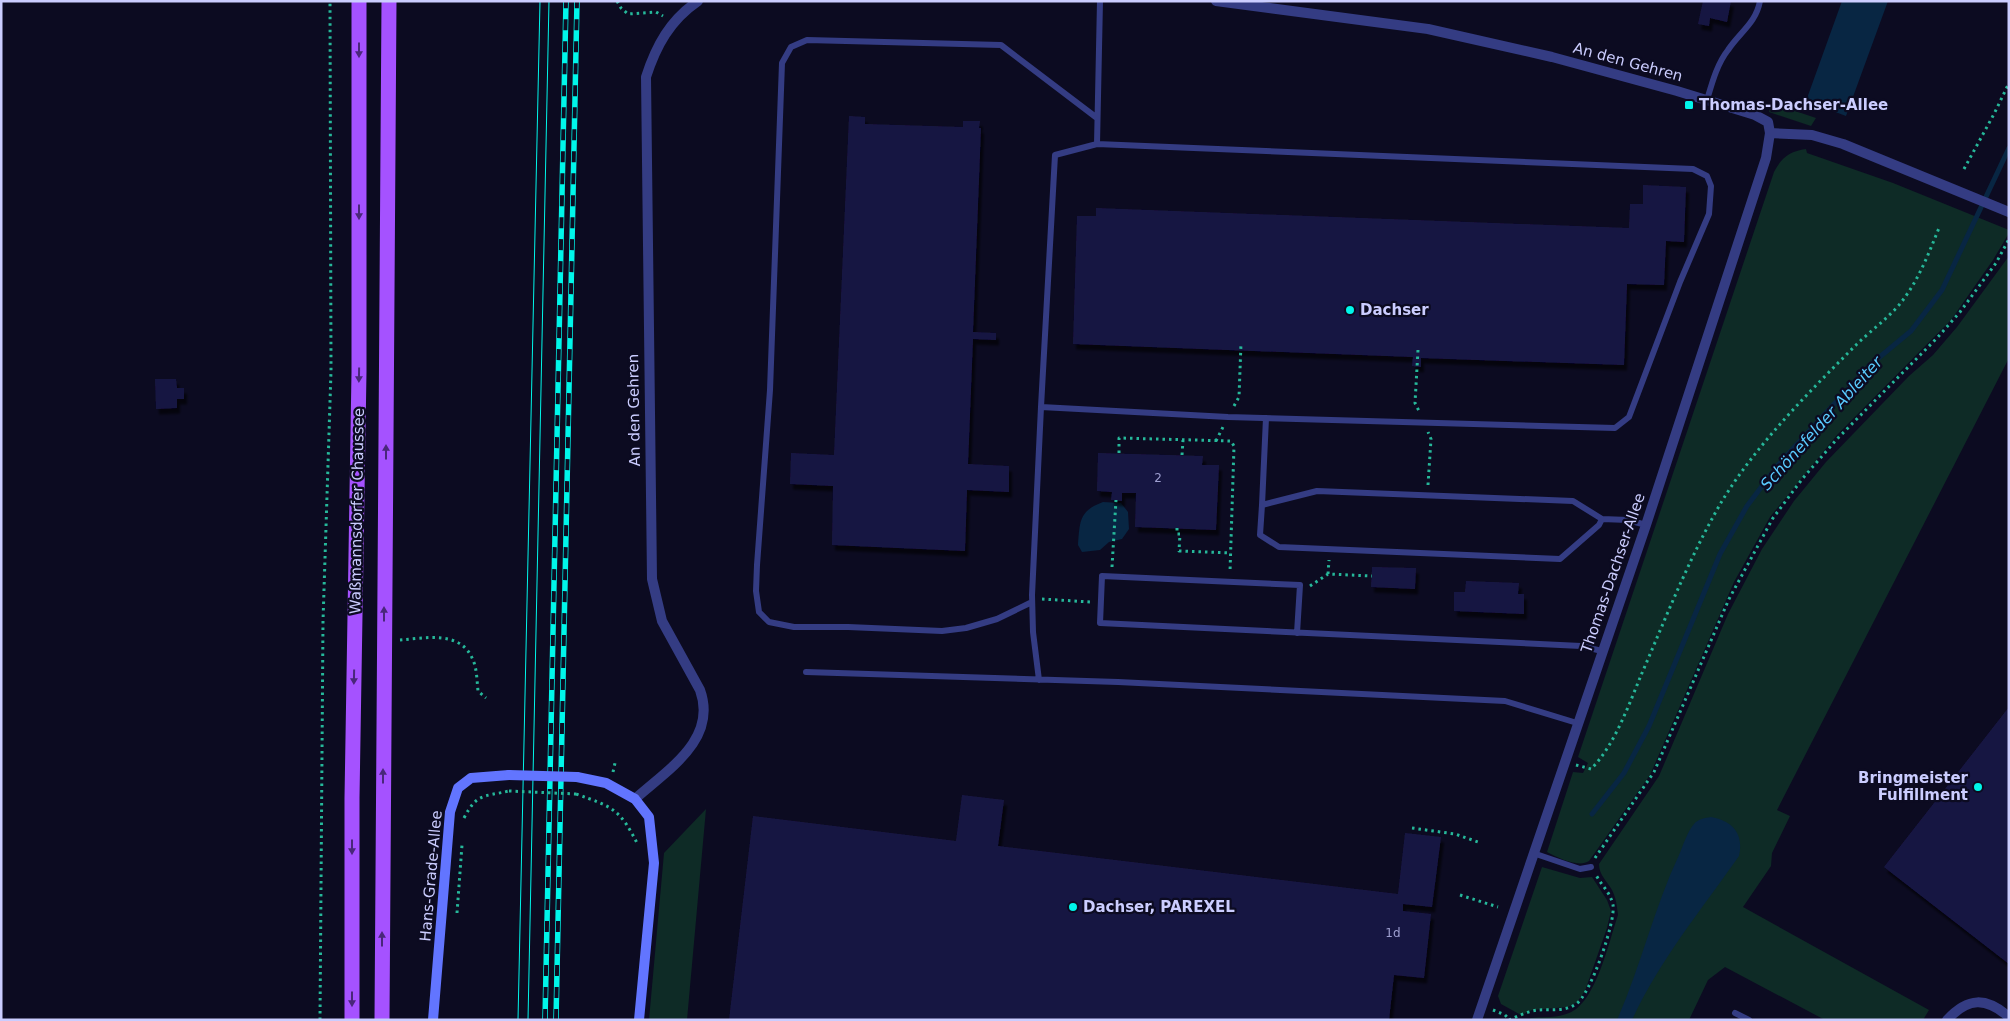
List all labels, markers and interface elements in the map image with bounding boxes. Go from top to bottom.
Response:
street label: An den Gehren [1571,39,1685,85]
one-way arrow [355,42,363,58]
place label: Thomas-Dachser-Allee [1699,96,1888,114]
marker: Thomas-Dachser-Allee [1683,99,1695,111]
one-way arrow [355,205,363,221]
place label: Dachser [1360,301,1429,319]
marker: Dachser [1344,304,1356,316]
water label: Schönefelder Ableiter [1756,352,1887,494]
street label: An den Gehren [624,354,644,466]
one-way arrow [355,367,363,383]
street label: Waßmannsdorfer Chaussee [346,408,368,614]
one-way arrow [382,443,390,459]
house number: 2 [1154,471,1162,485]
street label: Thomas-Dachser-Allee [1577,491,1649,656]
one-way arrow [380,606,388,622]
one-way arrow [350,670,358,686]
one-way arrow [379,768,387,784]
place label: Bringmeister Fulfillment [1858,769,1969,804]
marker: Bringmeister Fulfillment [1972,781,1984,793]
street label: Hans-Grade-Allee [416,810,446,942]
one-way arrow [348,839,356,855]
place label: Dachser, PAREXEL [1083,898,1235,916]
marker: Dachser, PAREXEL [1067,901,1079,913]
house number: 1d [1385,926,1401,940]
one-way arrow [378,931,386,947]
one-way arrow [348,991,356,1007]

